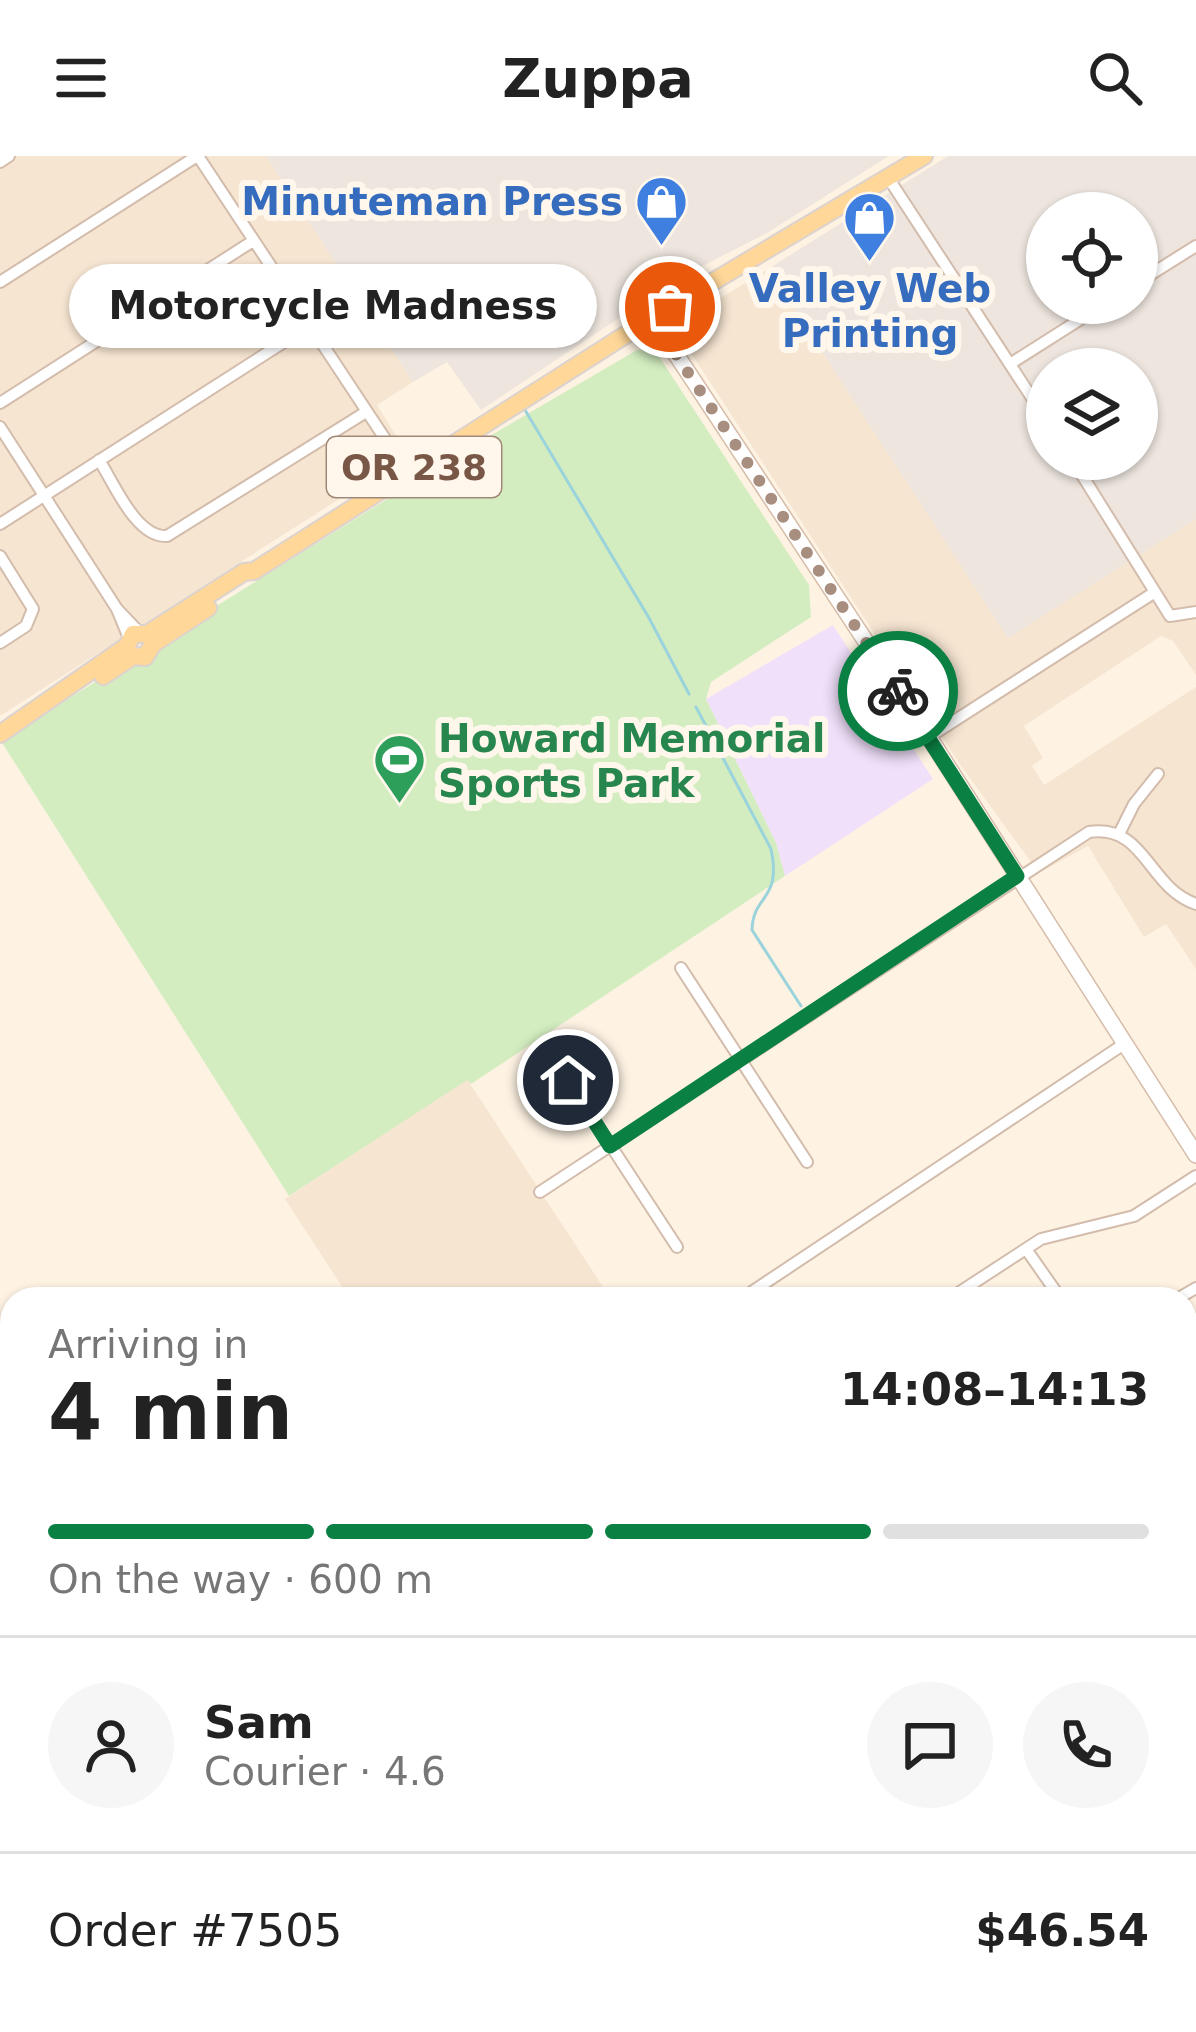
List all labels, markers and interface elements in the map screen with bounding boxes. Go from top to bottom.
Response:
icon: menu [48,45,114,111]
icon: search [1082,45,1148,111]
text: Zuppa [502,47,694,110]
shop icon: Minuteman Press [634,173,690,247]
place label: Minuteman Press [241,179,623,224]
shop icon: Valley Web Printing [842,190,898,264]
map controls [1026,192,1158,480]
button: locate [1026,192,1158,324]
pin [619,256,721,358]
callout: Motorcycle Madness [70,265,598,349]
place label: Valley Web Printing [749,266,991,356]
icon: bag [637,274,703,340]
text: Motorcycle Madness [108,283,558,328]
button: layers [1026,348,1158,480]
road number: OR 238 [327,437,501,497]
courier [838,631,958,751]
icon: bike [865,658,931,724]
place label: Howard Memorial Sports Park [438,716,826,806]
sports icon: Howard Memorial Sports Park [371,732,427,806]
pin [517,1029,619,1131]
icon: home [535,1047,601,1113]
text: Arriving in [48,1322,248,1367]
text: 14:08–14:13 [840,1363,1149,1416]
text: 4 min [48,1367,293,1457]
text: On the way · 600 m [48,1557,433,1602]
button: person [48,1682,174,1808]
button: chat [867,1682,993,1808]
button: phone [1023,1682,1149,1808]
text: Sam [204,1696,314,1749]
text: Courier · 4.6 [204,1749,446,1794]
text: Order #7505 [48,1904,342,1957]
text: $46.54 [975,1904,1149,1957]

